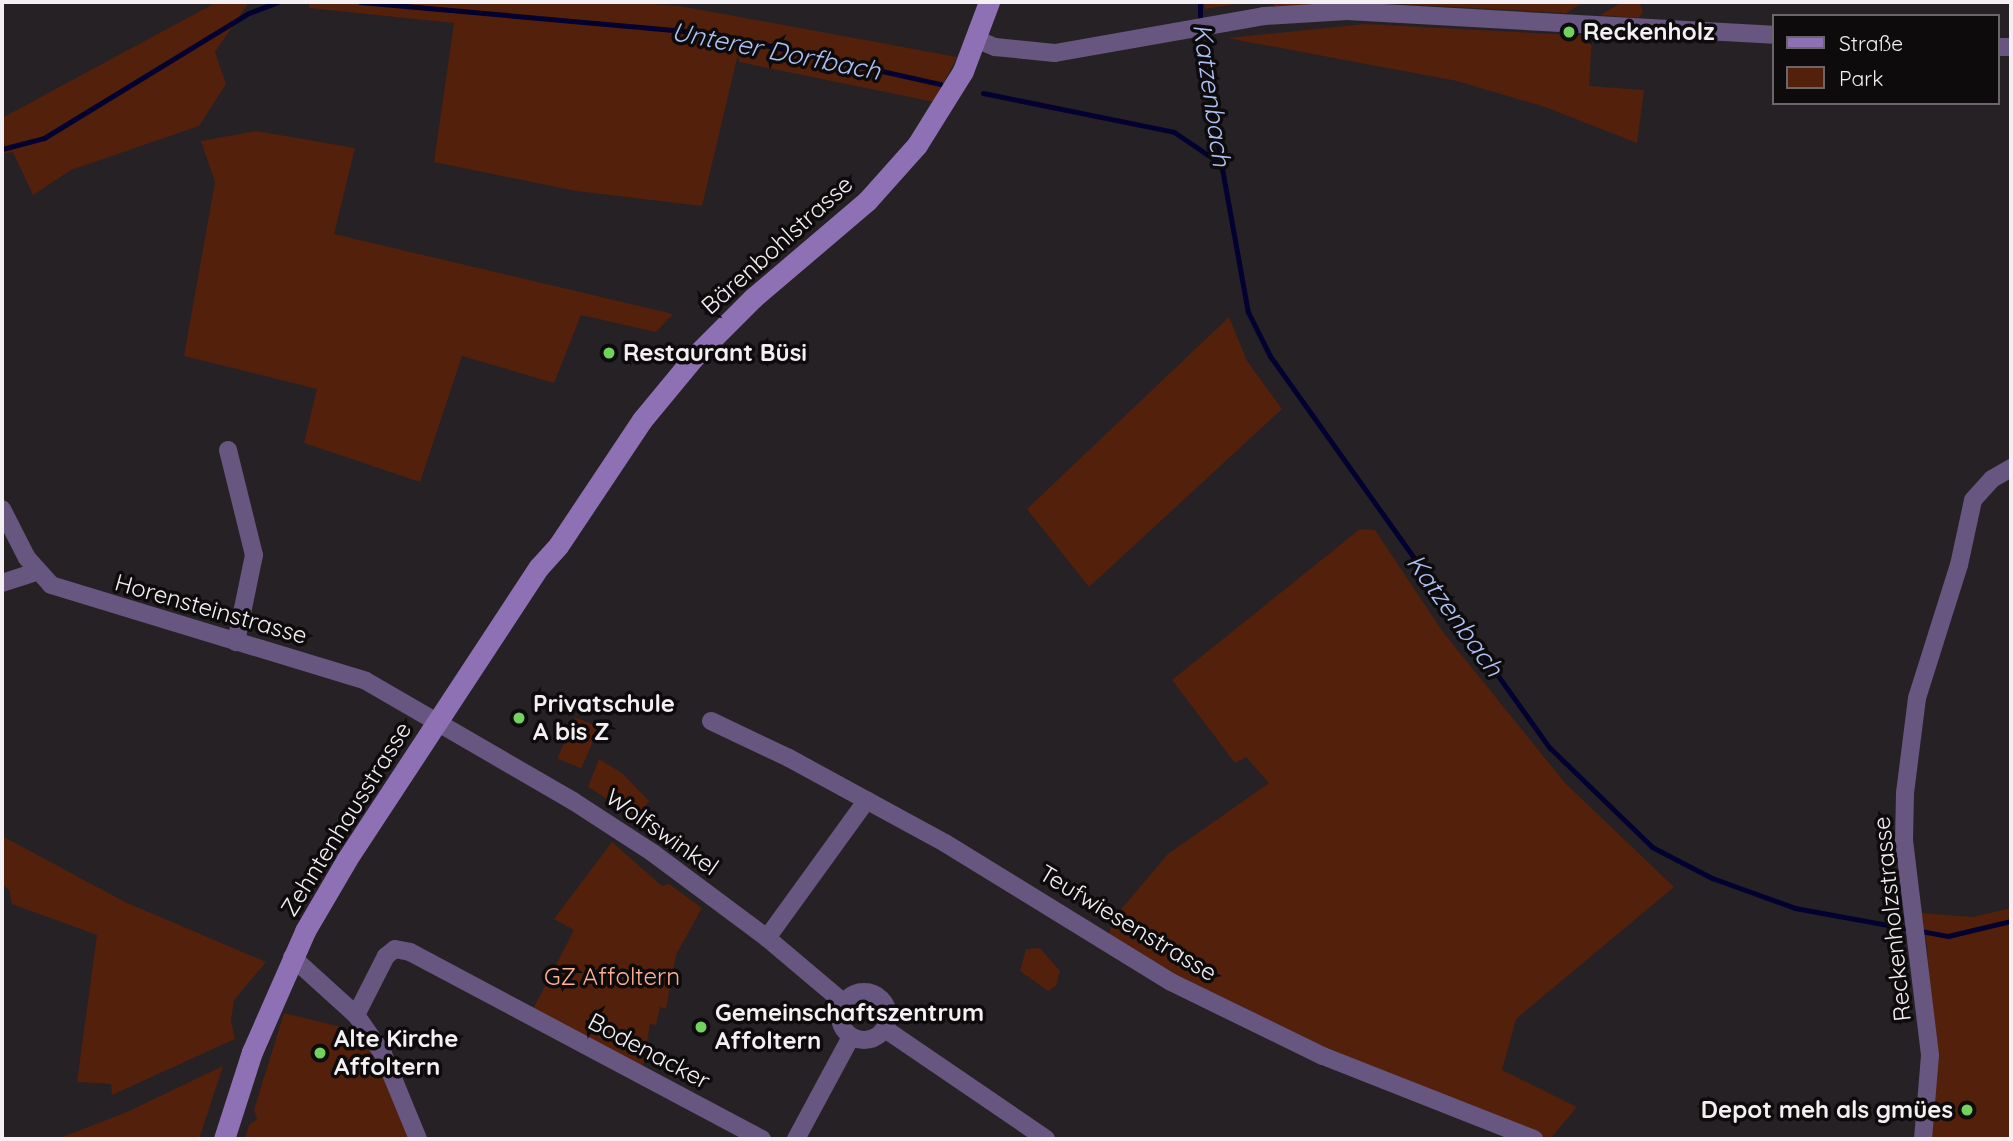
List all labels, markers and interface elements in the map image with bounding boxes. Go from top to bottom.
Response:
legend [1772,14,1999,105]
water label: Unterer Dorfbach [669,15,883,87]
place label: Reckenholz [1583,18,1715,46]
water label: Katzenbach [1187,22,1237,168]
marker: Reckenholz [1561,24,1577,40]
text: Straße [1839,30,1903,56]
text: Park [1839,65,1883,91]
street label: Bärenbohlstrasse [695,170,859,320]
place label: Restaurant Büsi [623,339,807,367]
marker: Restaurant Büsi [601,345,617,361]
water label: Katzenbach [1400,548,1510,682]
street label: Horensteinstrasse [112,568,310,650]
place label: Privatschule A bis Z [533,690,675,746]
marker: Privatschule A bis Z [511,710,527,726]
street label: Zehntenhausstrasse [275,717,417,921]
street label: Wolfswinkel [600,783,724,881]
street label: Reckenholzstrasse [1867,815,1917,1023]
street label: Teufwiesenstrasse [1034,859,1222,987]
park label: GZ Affoltern [544,963,680,991]
place label: Gemeinschaftszentrum Affoltern [715,999,984,1055]
street label: Bodenacker [583,1007,715,1095]
marker: Gemeinschaftszentrum Affoltern [693,1019,709,1035]
place label: Alte Kirche Affoltern [334,1025,458,1081]
marker: Alte Kirche Affoltern [312,1045,328,1061]
place label: Depot meh als gmües [1701,1096,1953,1124]
marker: Depot meh als gmües [1959,1102,1975,1118]

